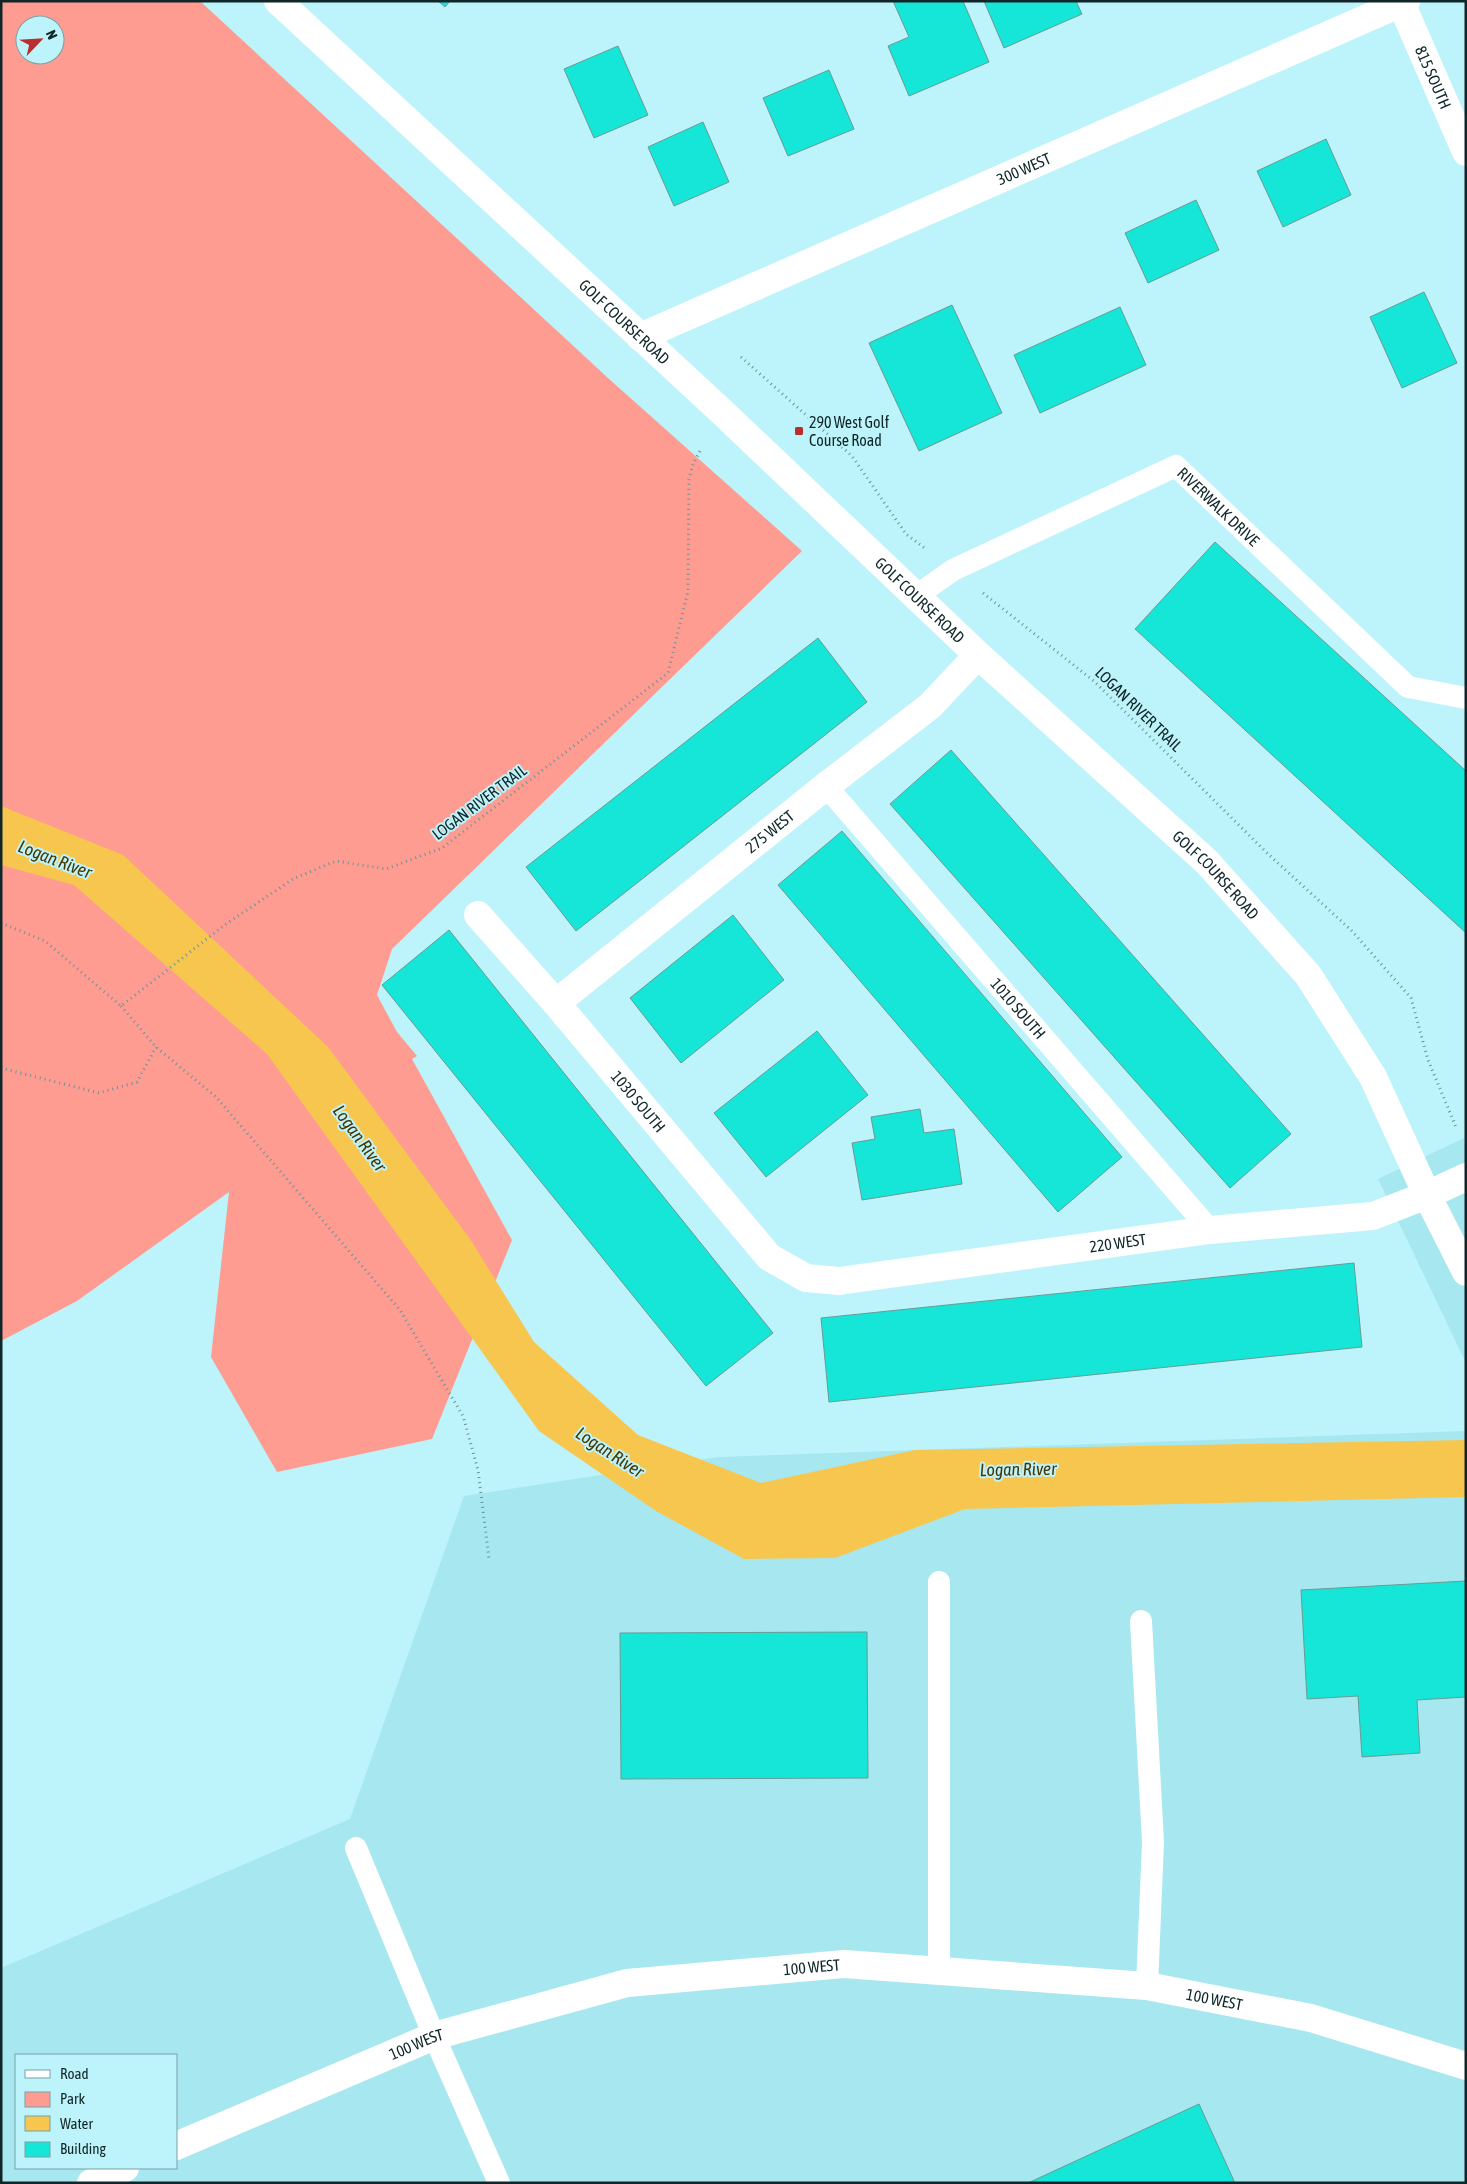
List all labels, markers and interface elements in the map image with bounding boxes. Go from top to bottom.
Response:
north arrow [15,15,65,65]
text: N [43,27,61,42]
street label: 815 SOUTH [1412,43,1455,111]
street label: 300 WEST [994,149,1053,188]
street label: GOLF COURSE ROAD [576,276,673,368]
place label: 290 West Golf Course Road [809,413,890,449]
marker: 290 West Golf Course Road [793,425,805,437]
street label: RIVERWALK DRIVE [1174,464,1263,550]
street label: GOLF COURSE ROAD [872,553,968,646]
street label: LOGAN RIVER TRAIL [1092,663,1187,755]
street label: LOGAN RIVER TRAIL [428,760,530,843]
street label: 275 WEST [742,806,797,856]
street label: GOLF COURSE ROAD [1169,827,1263,923]
water label: Logan River [15,835,95,883]
street label: 1010 SOUTH [987,974,1049,1042]
street label: 1030 SOUTH [608,1067,669,1136]
water label: Logan River [329,1101,392,1176]
street label: 220 WEST [1088,1230,1147,1255]
water label: Logan River [572,1422,649,1482]
water label: Logan River [979,1458,1057,1480]
street label: 100 WEST [783,1955,841,1978]
street label: 100 WEST [1185,1985,1244,2013]
street label: 100 WEST [386,2025,445,2063]
legend [15,2054,178,2169]
text: Road [60,2065,89,2082]
text: Park [60,2090,85,2107]
text: Water [60,2115,93,2132]
text: Building [60,2140,106,2157]

